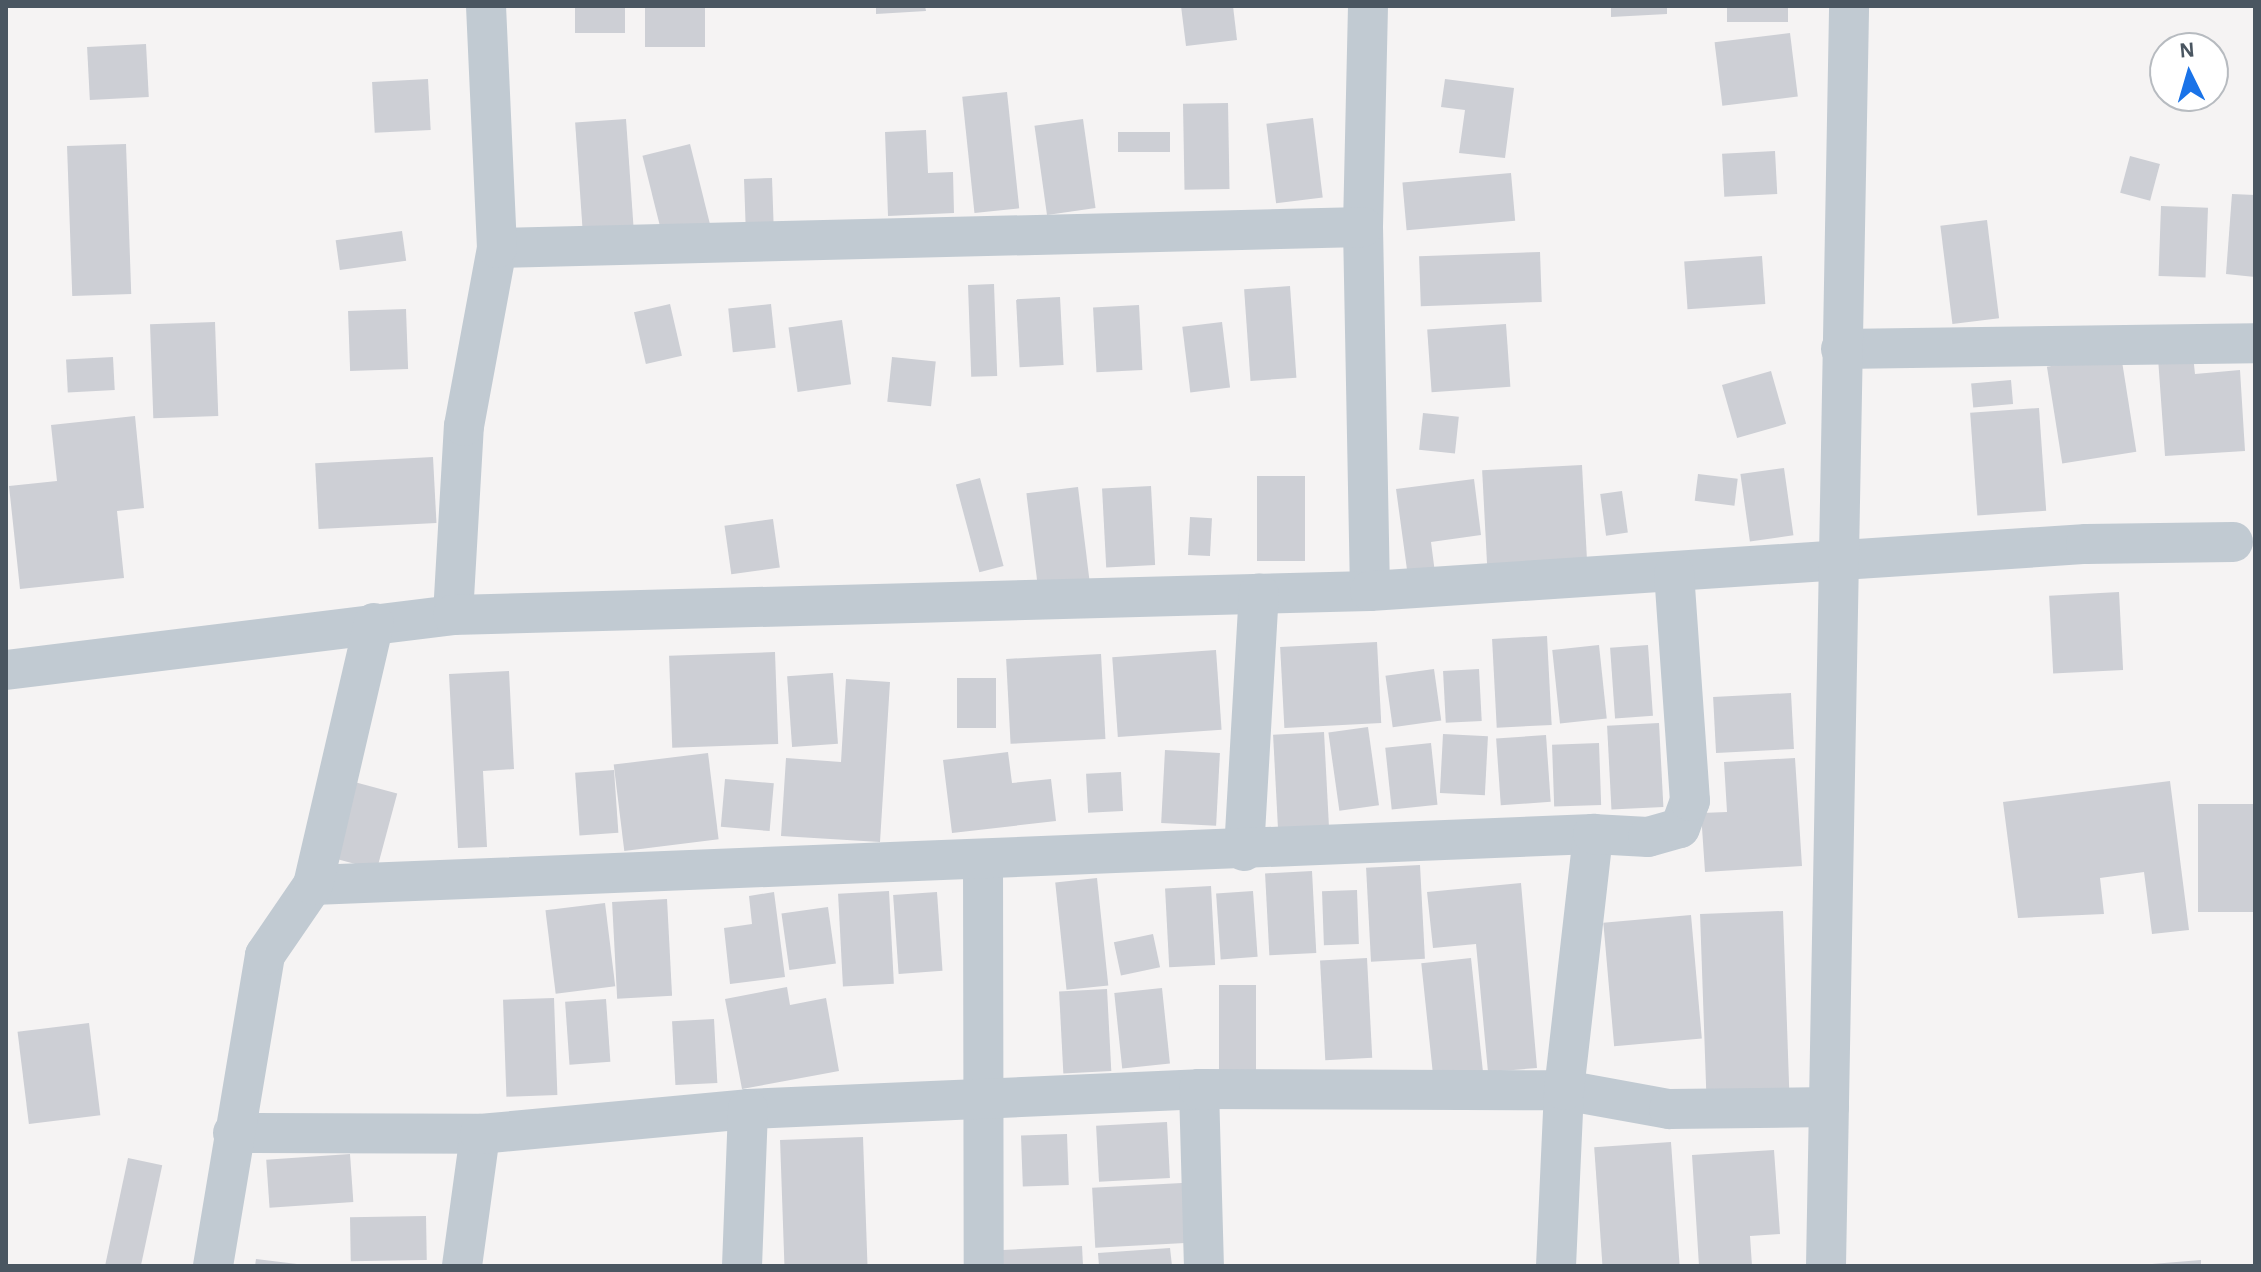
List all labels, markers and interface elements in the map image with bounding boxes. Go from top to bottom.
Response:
north arrow [2149,32,2229,112]
text: N [2178,38,2196,62]

